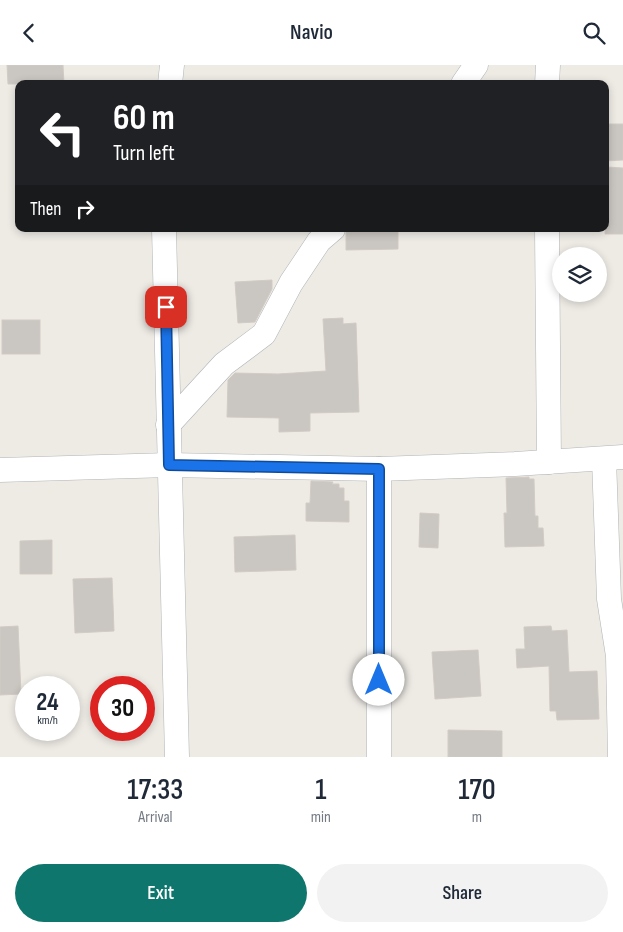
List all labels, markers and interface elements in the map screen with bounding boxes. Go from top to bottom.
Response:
icon: back [15,19,43,47]
text: Navio [290,19,333,46]
icon: search [580,19,608,47]
text: 60 m [113,97,175,140]
icon: left [30,100,95,165]
text: Turn left [113,140,175,167]
icon: right [71,195,99,223]
text: Then [30,198,61,221]
map controls [552,247,607,302]
button: layers [552,247,607,302]
pin [145,286,187,328]
icon: arrive [152,293,180,321]
position arrow [352,653,404,705]
speed limit sign: 30 [90,676,155,741]
text: 24 [36,687,59,718]
text: km/h [37,713,58,728]
text: 17:33 [127,772,183,808]
text: 1 [315,772,326,808]
text: 170 [458,772,496,808]
text: Arrival [138,808,173,827]
text: min [311,808,331,827]
text: m [472,808,482,827]
button: Exit [15,864,307,922]
button: Share [317,864,608,922]

